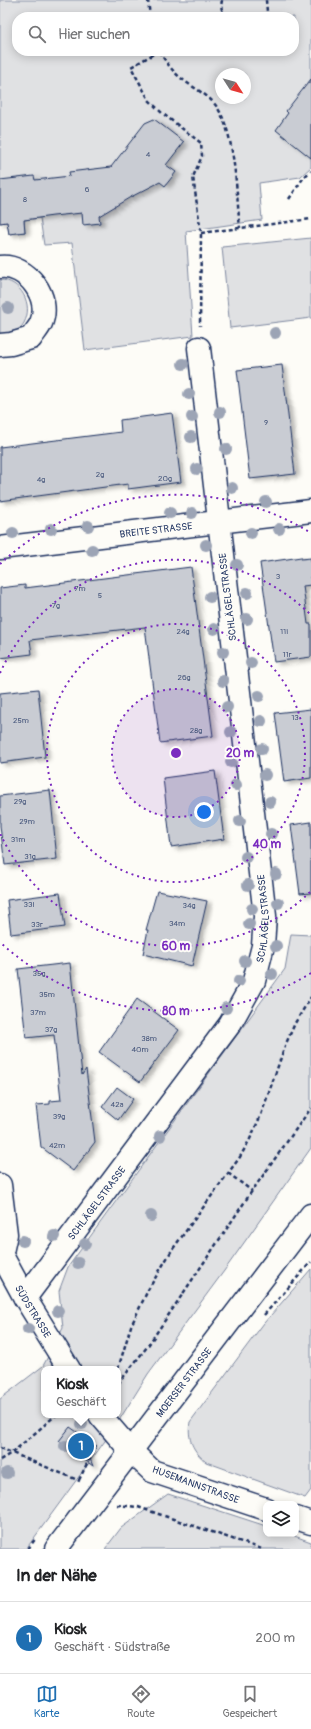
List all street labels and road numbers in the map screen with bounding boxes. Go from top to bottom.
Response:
street label: BREITE STRASSE [119,520,193,541]
street label: SCHLÄGELSTRASSE [217,552,239,642]
street label: SCHLÄGELSTRASSE [254,874,272,964]
street label: SCHLÄGELSTRASSE [66,1164,128,1242]
street label: SÜDSTRASSE [12,1283,53,1340]
street label: MOERSER STRASSE [154,1346,215,1420]
street label: HUSEMANNSTRASSE [151,1464,241,1506]

